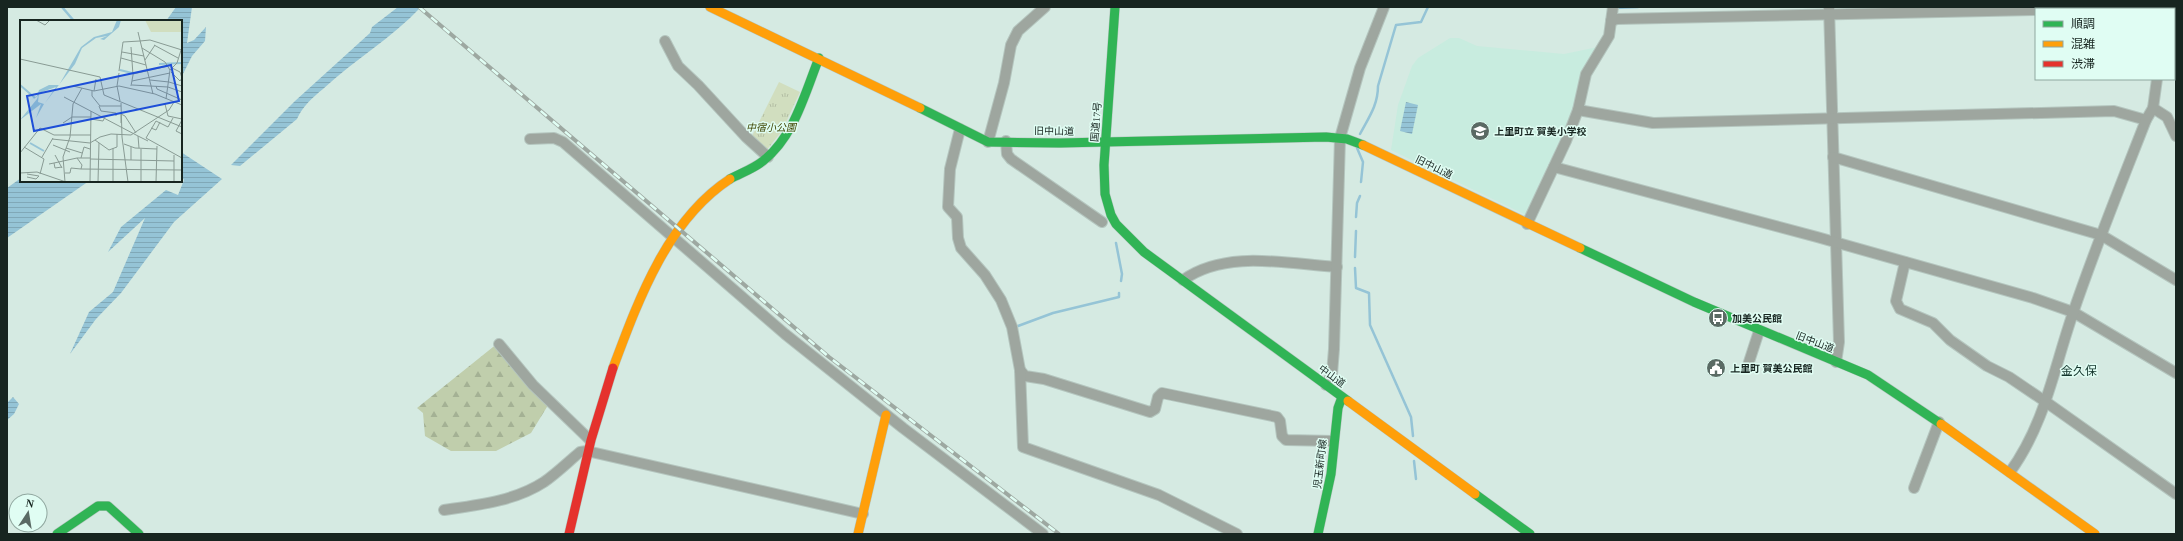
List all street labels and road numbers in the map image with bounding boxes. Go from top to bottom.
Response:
street label: 国道17号 [1089,102,1103,142]
street label: 旧中山道 [1034,125,1074,137]
street label: 旧中山道 [1414,153,1454,181]
street label: 旧中山道 [1794,330,1836,354]
street label: 中山道 [1317,363,1347,389]
street label: 児玉新町線 [1311,439,1329,489]

